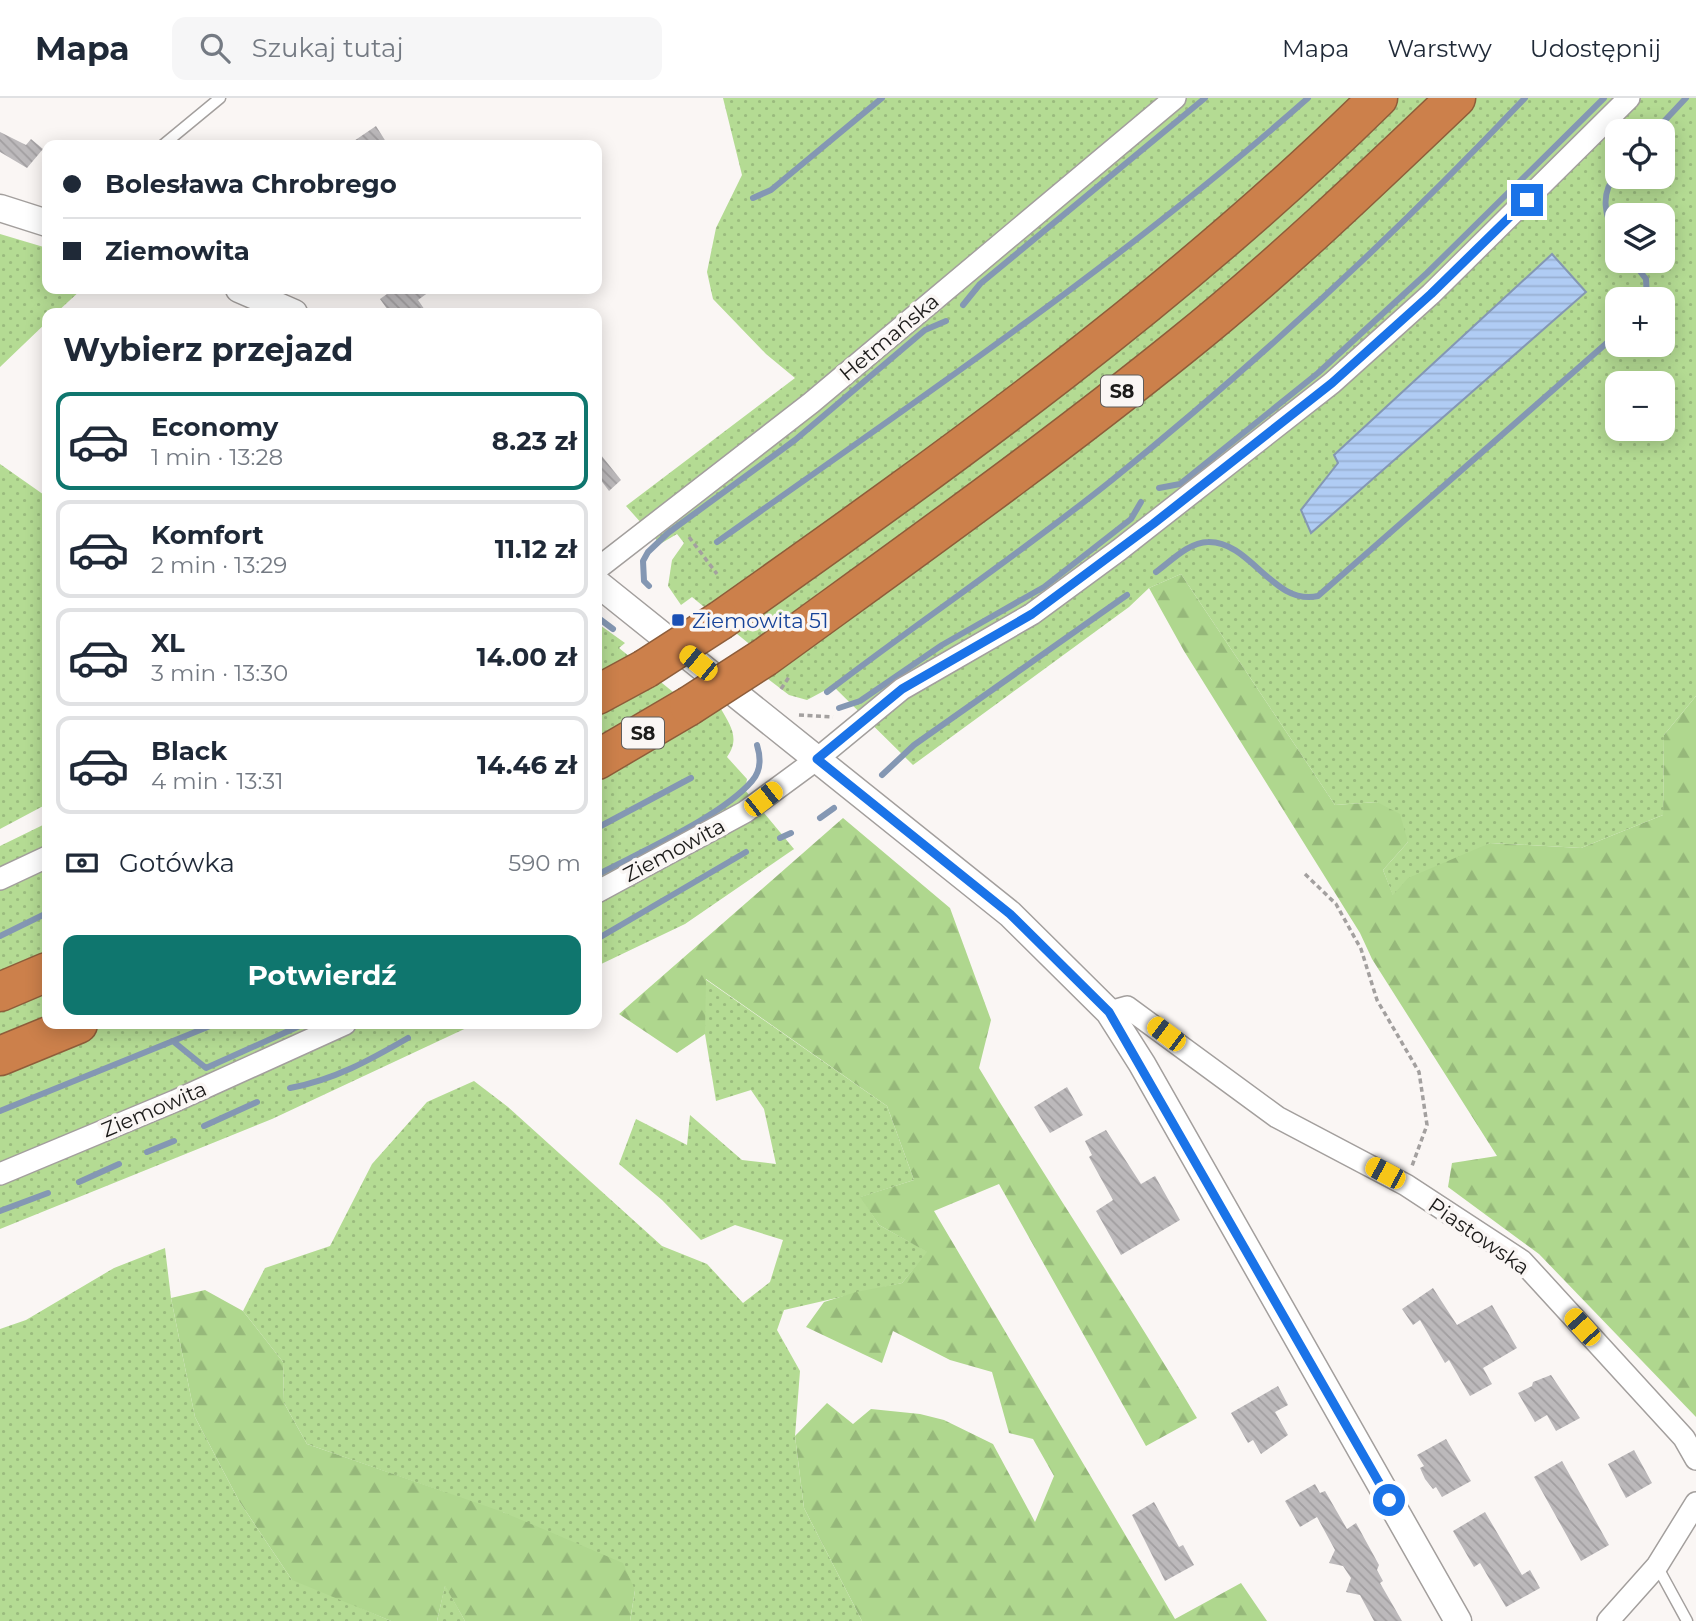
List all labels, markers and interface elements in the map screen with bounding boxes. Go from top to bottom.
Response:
search box [172,17,662,80]
text: Mapa [35,28,130,68]
icon: search [196,29,234,67]
text: Szukaj tutaj [252,32,404,64]
text: Mapa [1282,34,1349,63]
text: Warstwy [1387,34,1492,63]
text: Udostępnij [1530,34,1661,63]
map controls [1605,119,1675,441]
button: locate [1605,119,1675,189]
text: Bolesława Chrobrego [105,168,397,200]
route end [1511,184,1543,216]
button: layers [1605,203,1675,273]
text: Ziemowita [105,235,250,267]
button: + [1605,287,1675,357]
street label: Hetmańska [834,288,944,386]
text: Wybierz przejazd [63,330,353,369]
button: − [1605,371,1675,441]
road number: S8 [1101,376,1143,406]
icon: car [67,410,130,473]
text: Economy [151,411,278,443]
text: 8.23 zł [492,425,577,457]
text: 1 min · 13:28 [151,443,283,471]
icon: car [67,518,130,581]
text: Komfort [151,519,264,551]
text: 11.12 zł [495,533,577,565]
text: 2 min · 13:29 [151,551,287,579]
place label: Ziemowita 51 [692,608,829,633]
marker: Ziemowita 51 [670,612,686,628]
icon: car [67,626,130,689]
text: XL [151,627,185,659]
text: 14.00 zł [477,641,577,673]
car [676,642,721,684]
text: 3 min · 13:30 [151,659,288,687]
road number: S8 [622,718,664,748]
icon: car [67,734,130,797]
text: Black [151,735,227,767]
text: 14.46 zł [477,749,577,781]
text: 4 min · 13:31 [151,767,284,795]
car [740,778,787,820]
street label: Ziemowita [619,813,729,887]
icon: cash [63,844,101,882]
text: Gotówka [119,847,235,879]
text: 590 m [508,849,581,877]
button: Potwierdź [63,935,581,1015]
car [1143,1013,1190,1055]
street label: Ziemowita [98,1076,210,1142]
car [1362,1154,1409,1192]
street label: Piastowska [1424,1192,1534,1280]
car [1561,1304,1604,1350]
route start [1373,1484,1405,1516]

